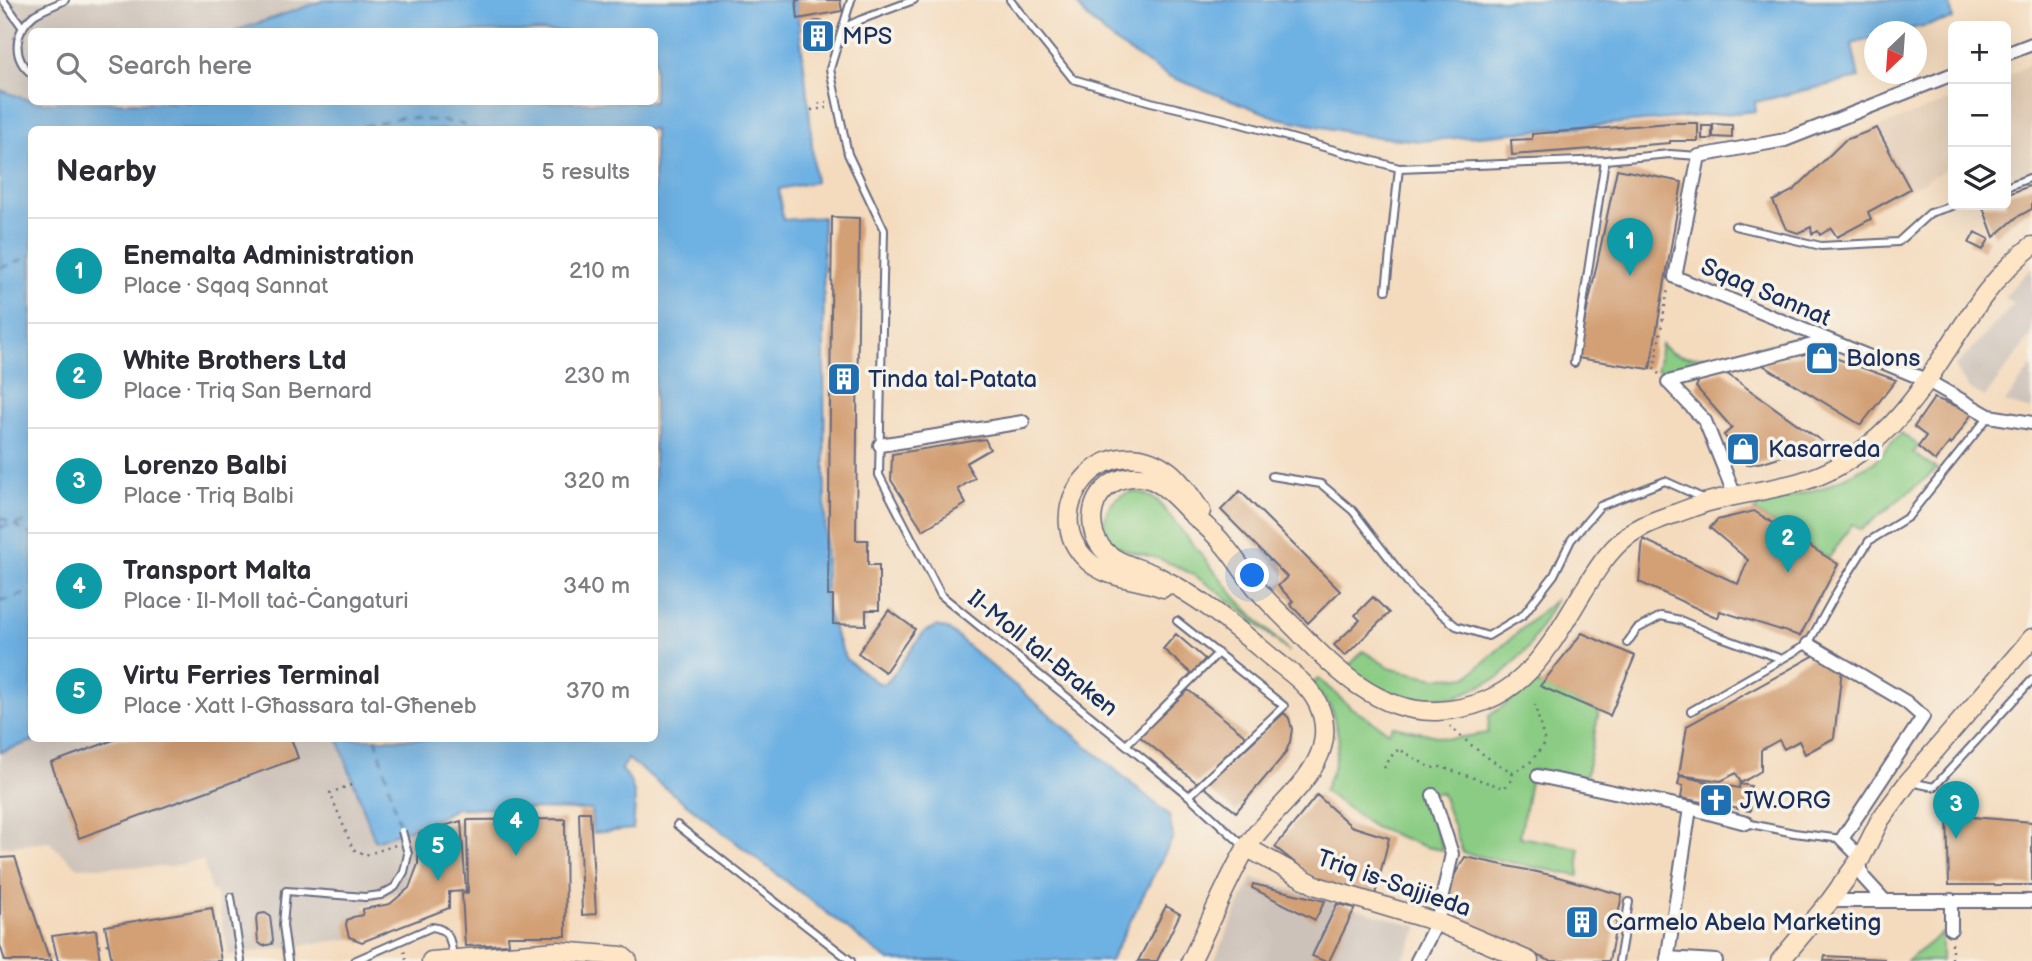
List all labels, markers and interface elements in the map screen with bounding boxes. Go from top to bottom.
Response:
building icon: MPS [799,17,837,55]
north arrow [1864,21,1927,84]
map controls [1948,21,2011,210]
button: + [1948,21,2011,84]
place label: MPS [842,22,892,51]
search box [28,28,658,105]
icon: search [52,48,90,86]
text: Search here [108,51,252,82]
button: − [1948,84,2011,147]
button: layers [1948,147,2011,210]
text: Nearby [56,154,156,190]
text: 5 results [542,158,630,186]
pin: 1 [1607,218,1653,276]
text: Enemalta Administration [123,241,414,272]
street label: Sqaq Sannat [1697,252,1836,333]
text: 1 [74,257,84,285]
text: 210 m [569,257,630,285]
text: Place · Sqaq Sannat [123,272,328,300]
shop icon: Balons [1803,339,1841,377]
place label: Balons [1846,344,1920,373]
text: White Brothers Ltd [123,346,346,377]
building icon: Tinda tal-Patata [825,360,863,398]
text: 2 [72,362,86,390]
text: 230 m [564,362,630,390]
place label: Tinda tal-Patata [868,365,1037,394]
text: Place · Triq San Bernard [123,377,372,405]
shop icon: Kasarreda [1724,430,1762,468]
place label: Kasarreda [1768,435,1881,464]
text: Lorenzo Balbi [123,451,287,482]
text: 3 [72,467,86,495]
text: 320 m [564,467,630,495]
text: Place · Triq Balbi [123,482,294,510]
pin: 2 [1765,515,1811,573]
text: Transport Malta [123,556,311,587]
your location [1235,558,1269,592]
text: 4 [72,572,86,600]
text: 340 m [563,572,630,600]
street label: Il-Moll tal-Braken [962,584,1124,723]
text: Place · Il-Moll taċ-Ċangaturi [123,587,409,615]
text: Virtu Ferries Terminal [123,661,380,692]
text: 5 [72,677,86,705]
text: 370 m [566,677,630,705]
text: Place · Xatt l-Għassara tal-Għeneb [123,692,477,720]
church icon: JW.ORG [1697,781,1735,819]
pin: 3 [1933,781,1979,839]
place label: JW.ORG [1740,786,1831,815]
pin: 4 [493,798,539,856]
pin: 5 [415,823,461,881]
street label: Triq is-Sajjieda [1313,844,1475,923]
building icon: Carmelo Abela Marketing [1563,903,1601,941]
place label: Carmelo Abela Marketing [1606,908,1881,937]

